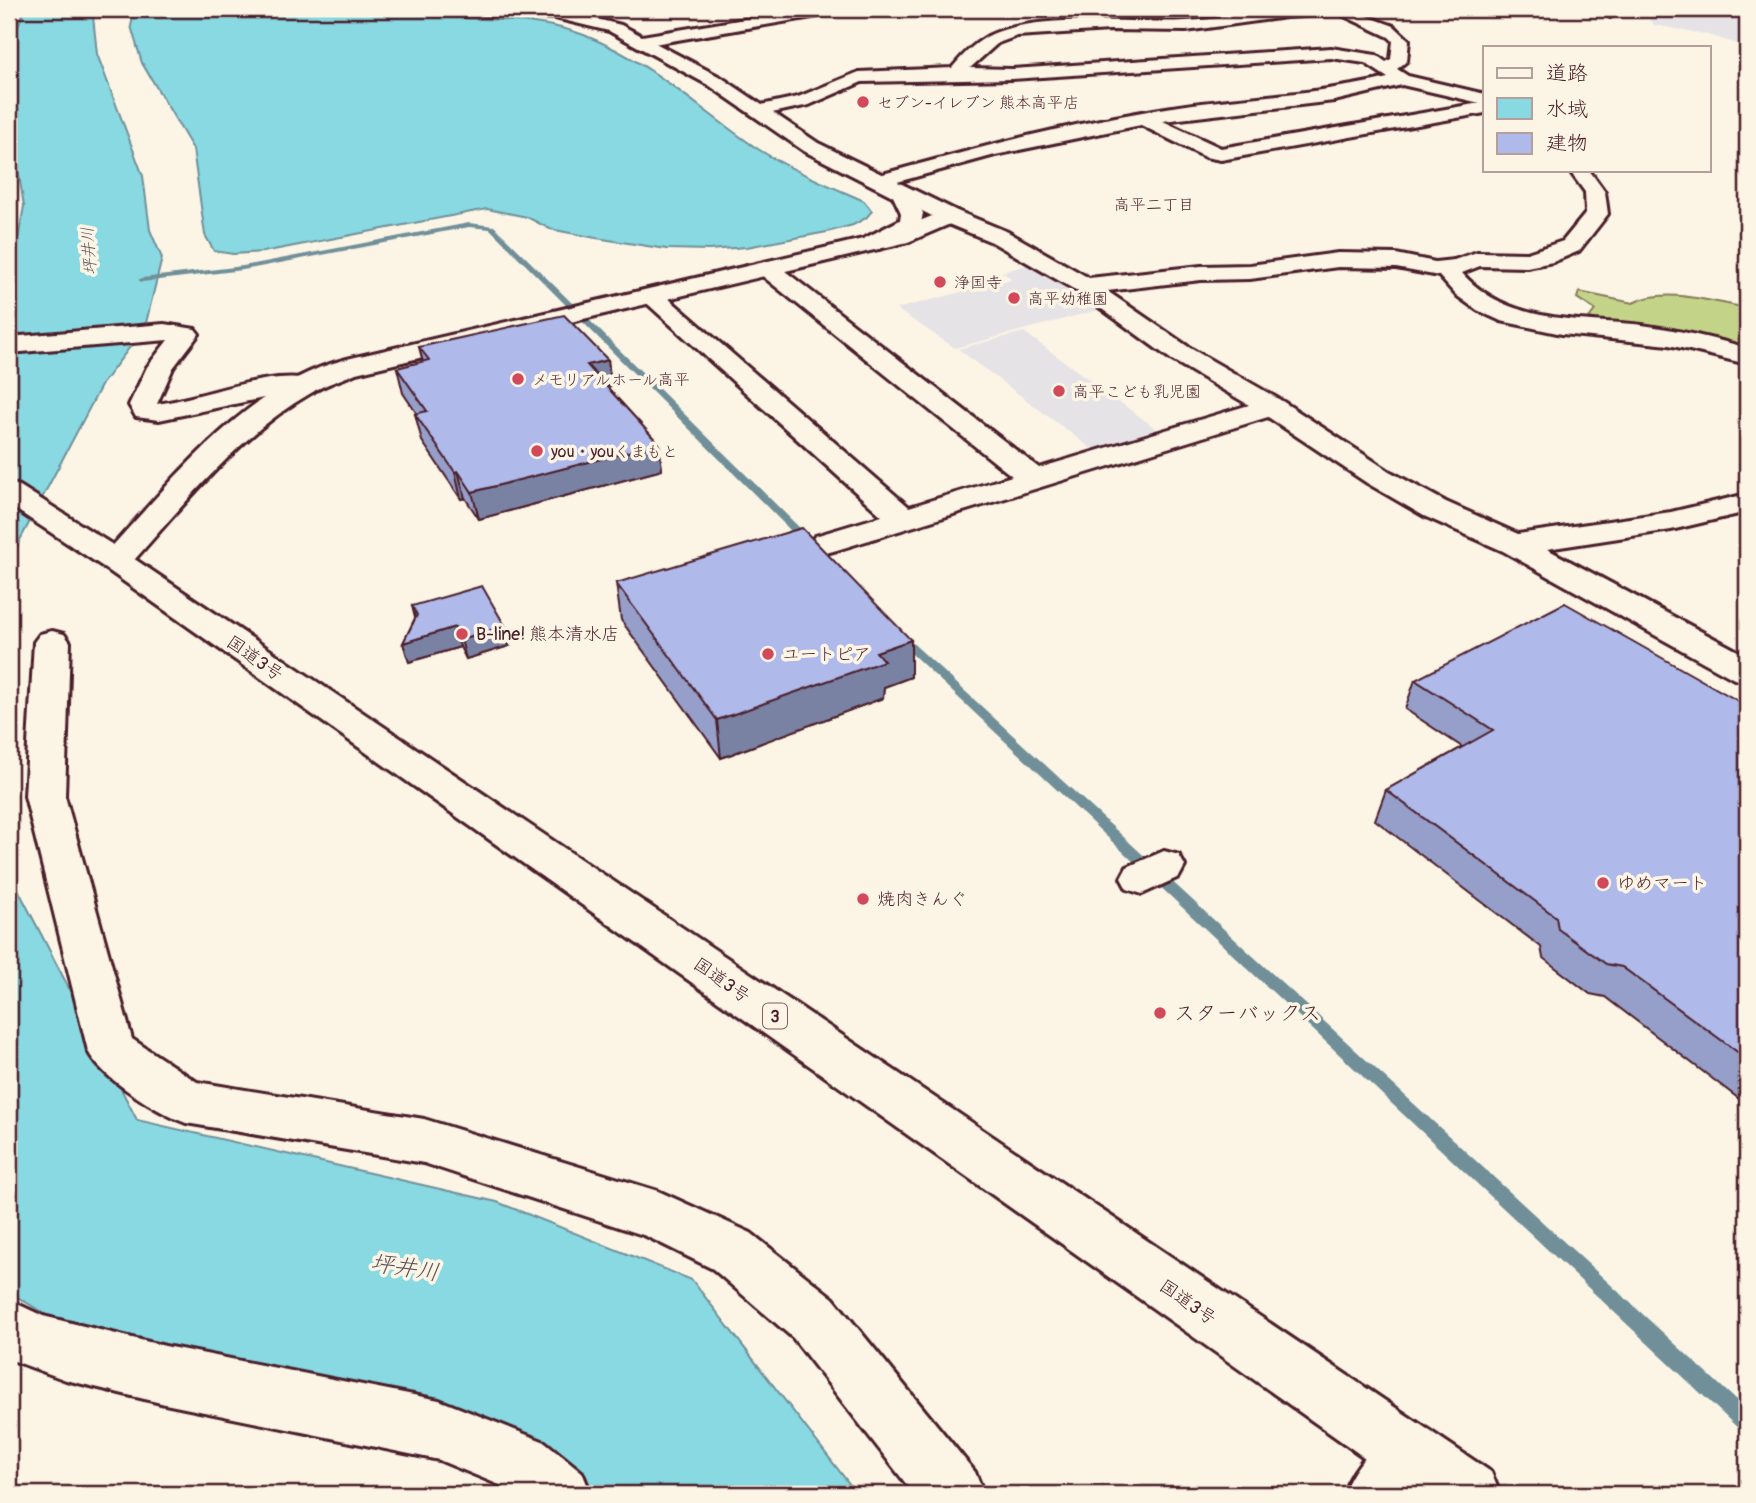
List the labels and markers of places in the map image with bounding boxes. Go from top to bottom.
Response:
place label: セブン-イレブン 熊本高平店 [877,93,1079,113]
marker: セブン-イレブン 熊本高平店 [855,94,871,110]
place label: 浄国寺 [954,273,1002,293]
marker: 浄国寺 [932,274,948,290]
place label: 高平幼稚園 [1028,289,1108,309]
marker: 高平幼稚園 [1006,290,1022,306]
place label: メモリアルホール高平 [532,370,690,390]
marker: メモリアルホール高平 [510,371,526,387]
place label: 高平こども乳児園 [1073,382,1201,402]
marker: 高平こども乳児園 [1051,383,1067,399]
place label: you・youくまもと [550,442,678,462]
marker: you・youくまもと [529,443,545,459]
place label: B-line! 熊本清水店 [476,623,619,646]
marker: B-line! 熊本清水店 [454,626,470,642]
place label: ユートピア [782,643,871,666]
marker: ユートピア [760,646,776,662]
place label: ゆめマート [1617,872,1707,895]
marker: ゆめマート [1595,875,1611,891]
place label: 焼肉きんぐ [877,888,967,911]
marker: 焼肉きんぐ [855,891,871,907]
place label: スターバックス [1174,1000,1321,1027]
marker: スターバックス [1152,1005,1168,1021]

